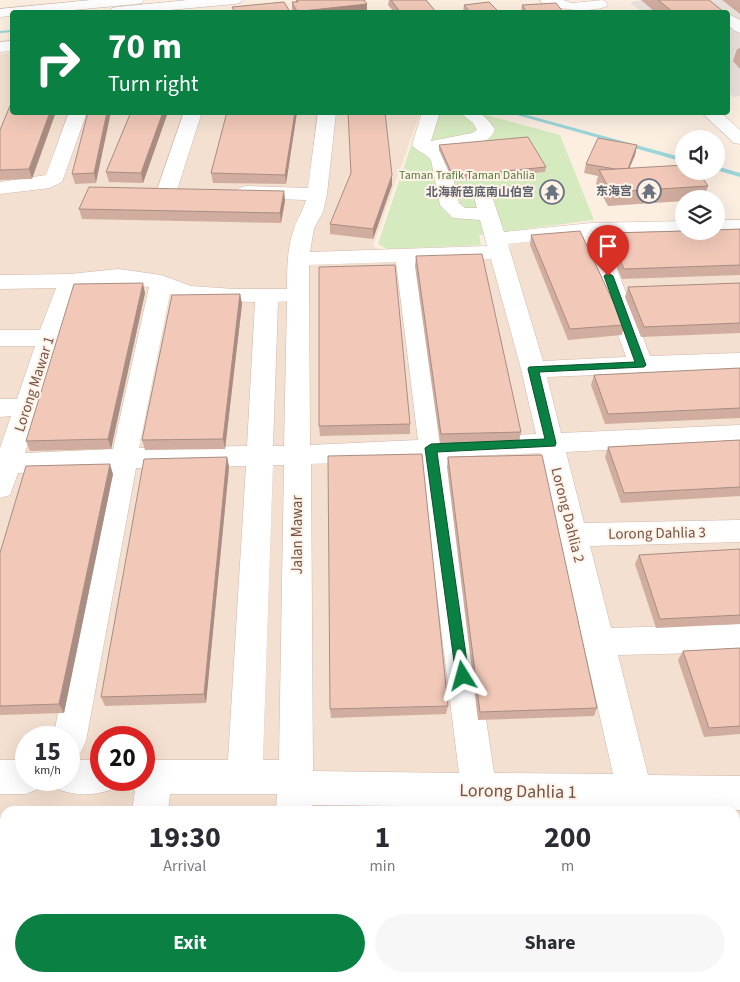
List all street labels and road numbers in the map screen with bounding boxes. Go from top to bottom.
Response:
street label: Lorong Mawar 1 [9,334,60,435]
street label: Lorong Dahlia 2 [546,465,590,565]
street label: Jalan Mawar [287,495,308,575]
street label: Lorong Dahlia 3 [608,522,706,545]
street label: Lorong Dahlia 1 [459,778,577,805]

